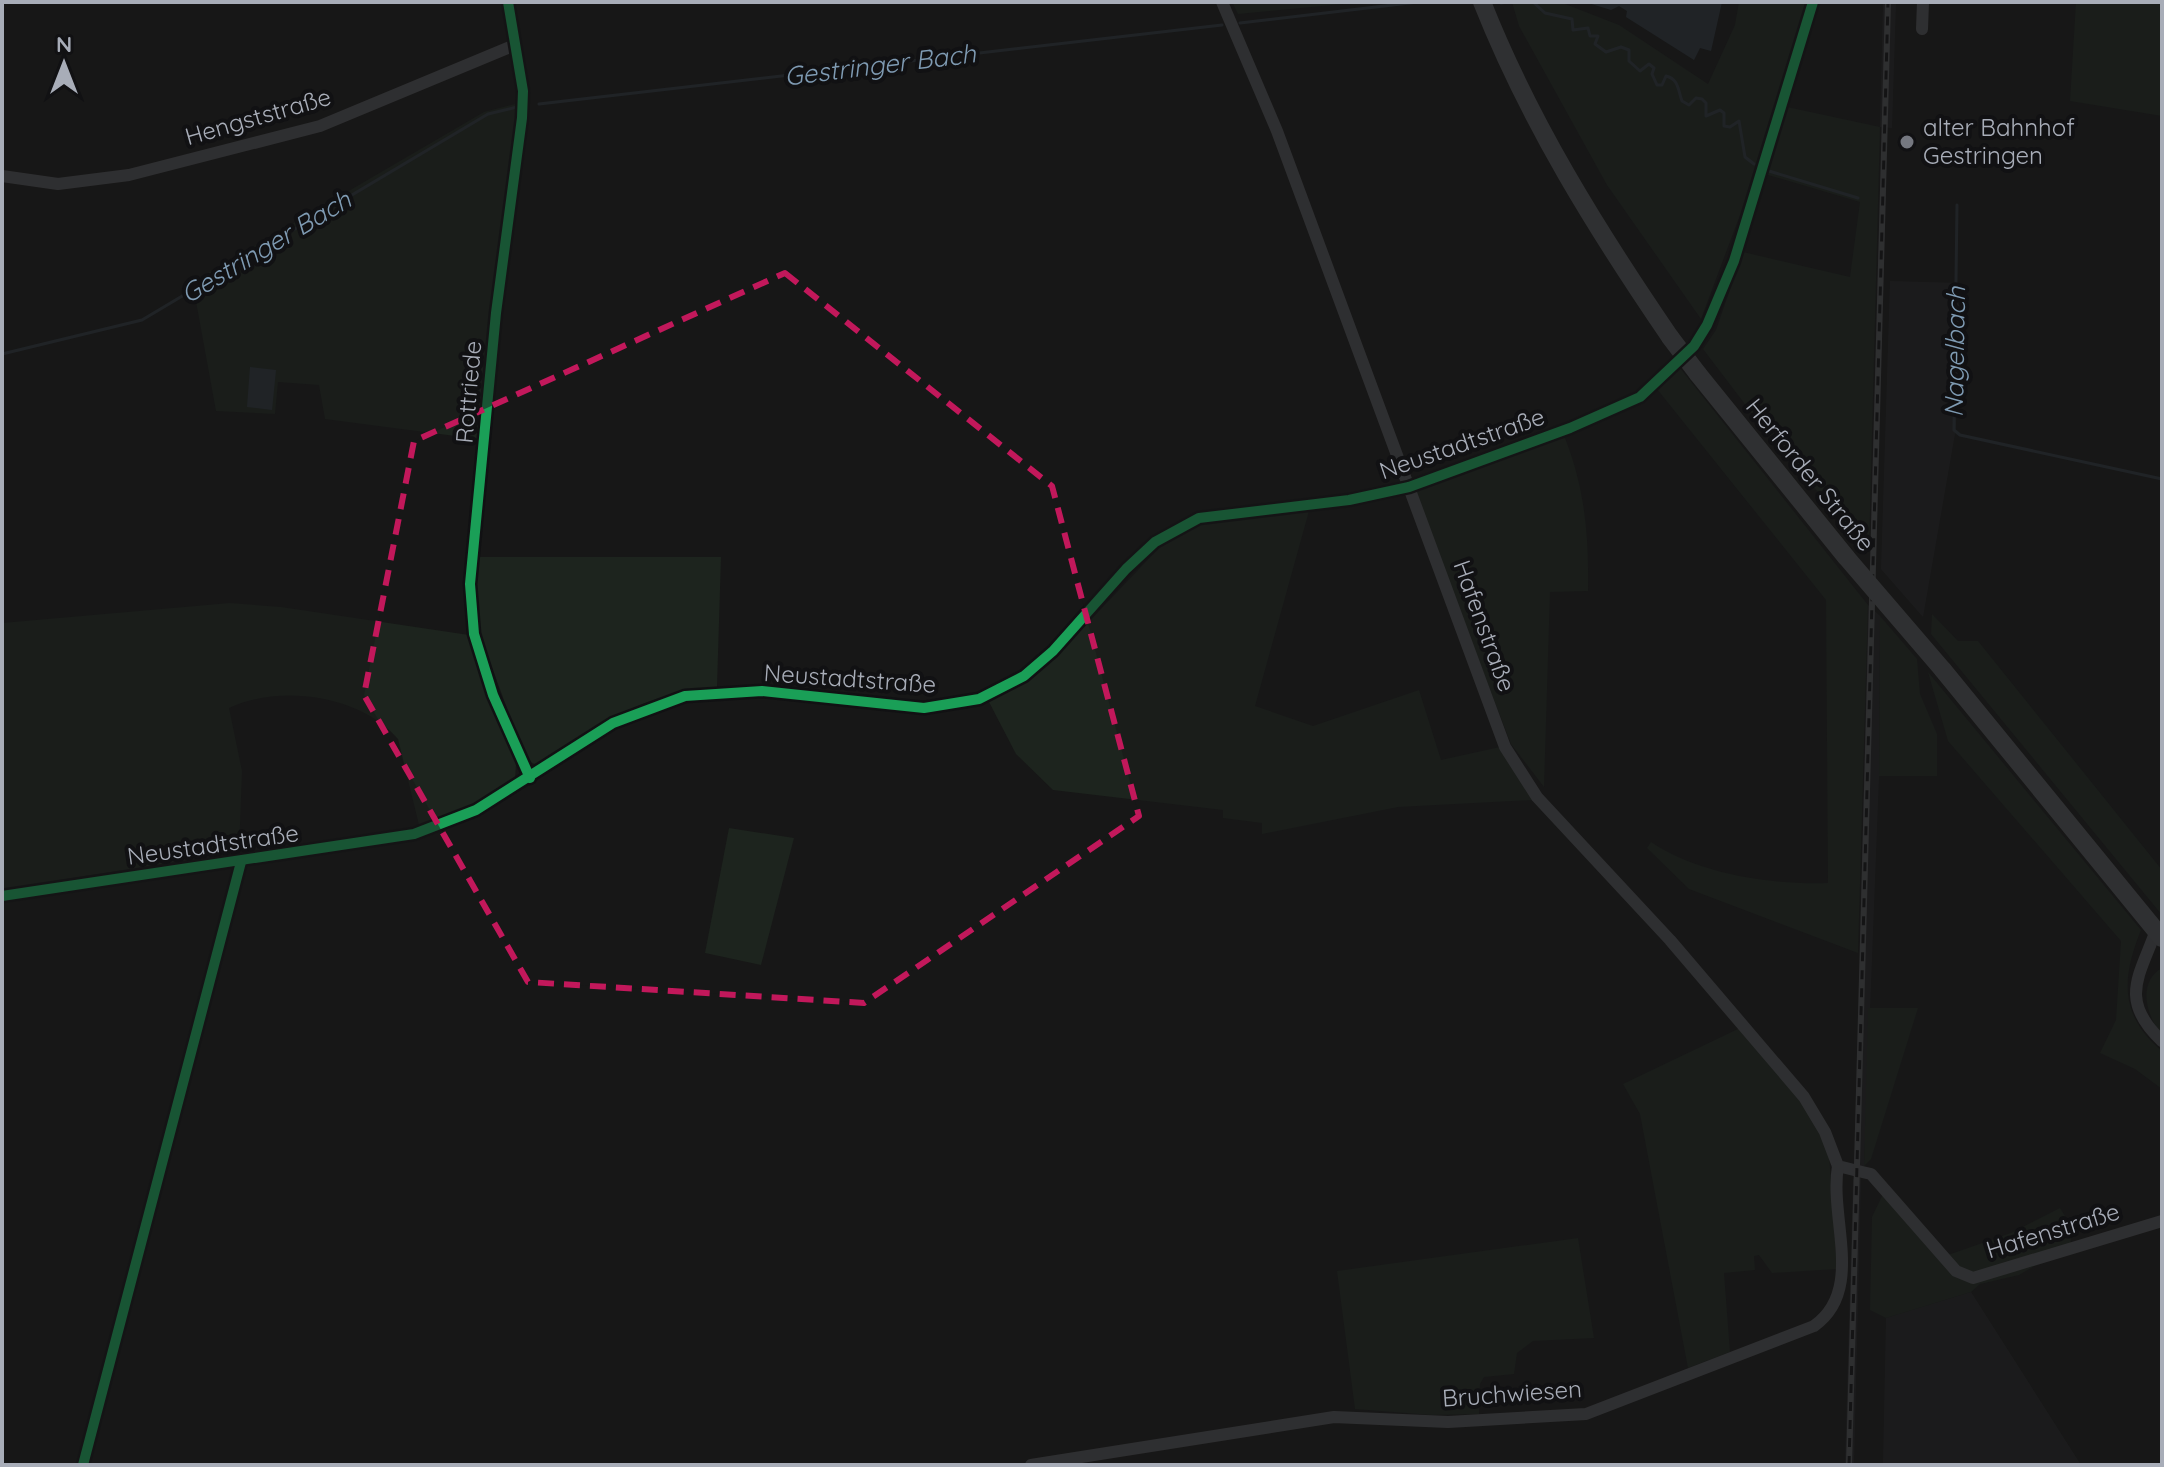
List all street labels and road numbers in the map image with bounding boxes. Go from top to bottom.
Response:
street label: Hengststraße [181,81,334,151]
street label: Rottriede [449,339,487,444]
street label: Herforder Straße [1740,392,1882,557]
street label: Neustadtstraße [1375,401,1548,485]
street label: Hafenstraße [1447,556,1523,696]
street label: Neustadtstraße [763,657,937,699]
street label: Neustadtstraße [125,817,300,871]
street label: Hafenstraße [1982,1196,2123,1265]
street label: Bruchwiesen [1441,1373,1583,1413]

